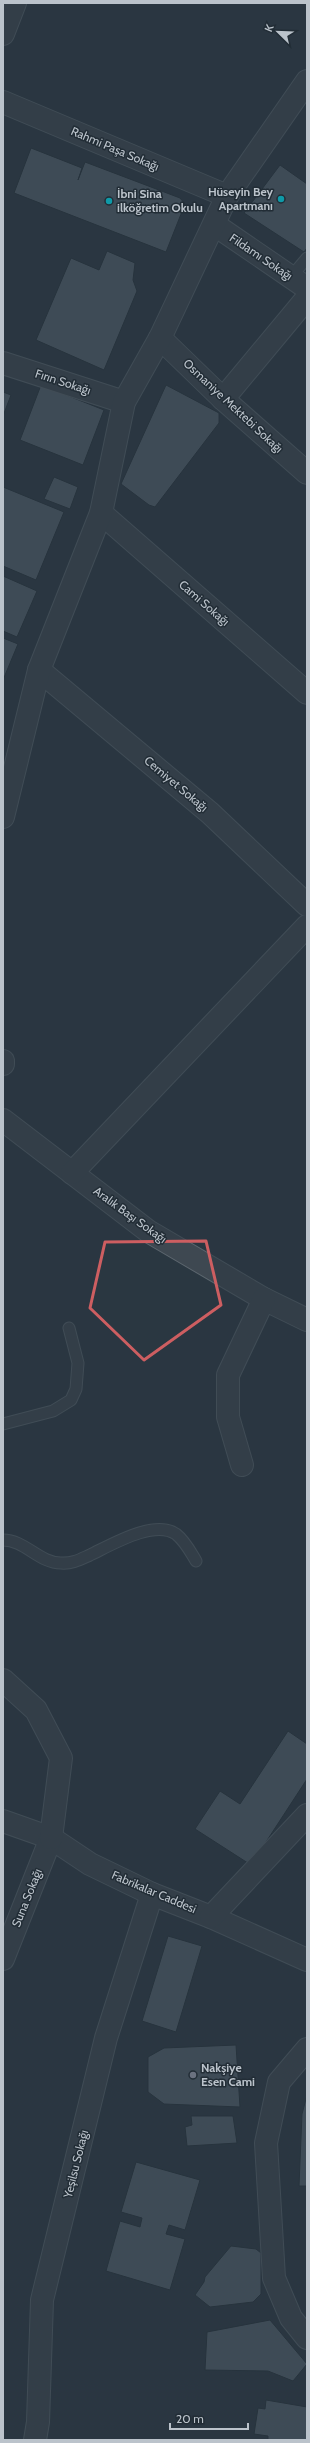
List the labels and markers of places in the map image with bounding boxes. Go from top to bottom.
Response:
place label: Hüseyin Bey Apartmanı [208,184,274,213]
place label: İbni Sina ilköğretim Okulu [117,186,203,215]
marker: Hüseyin Bey Apartmanı [276,194,286,204]
marker: İbni Sina ilköğretim Okulu [104,196,114,206]
place label: Nakşiye Esen Cami [201,2060,255,2089]
marker: Nakşiye Esen Cami [188,2070,198,2080]

